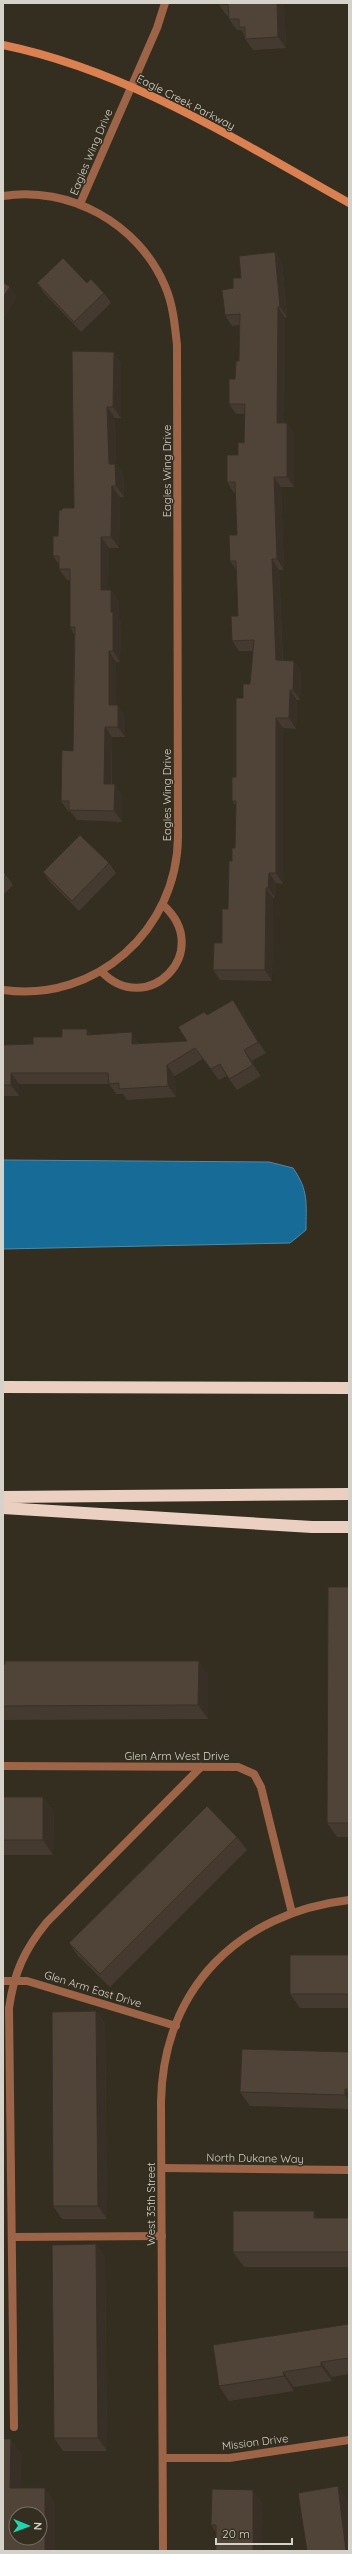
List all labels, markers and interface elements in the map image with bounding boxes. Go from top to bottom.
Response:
street label: Eagle Creek Parkway [135,71,237,133]
street label: Eagles Wing Drive [67,107,115,197]
street label: Eagles Wing Drive [160,425,174,517]
street label: Eagles Wing Drive [160,749,174,841]
street label: Glen Arm West Drive [124,1749,230,1763]
street label: Glen Arm East Drive [43,1967,143,2011]
street label: North Dukane Way [206,2150,304,2166]
street label: West 35th Street [144,2162,158,2246]
street label: Mission Drive [221,2431,289,2453]
north arrow [8,2506,48,2546]
scale bar [216,2520,292,2546]
text: N [31,2522,45,2530]
text: 20 m [222,2526,250,2541]

